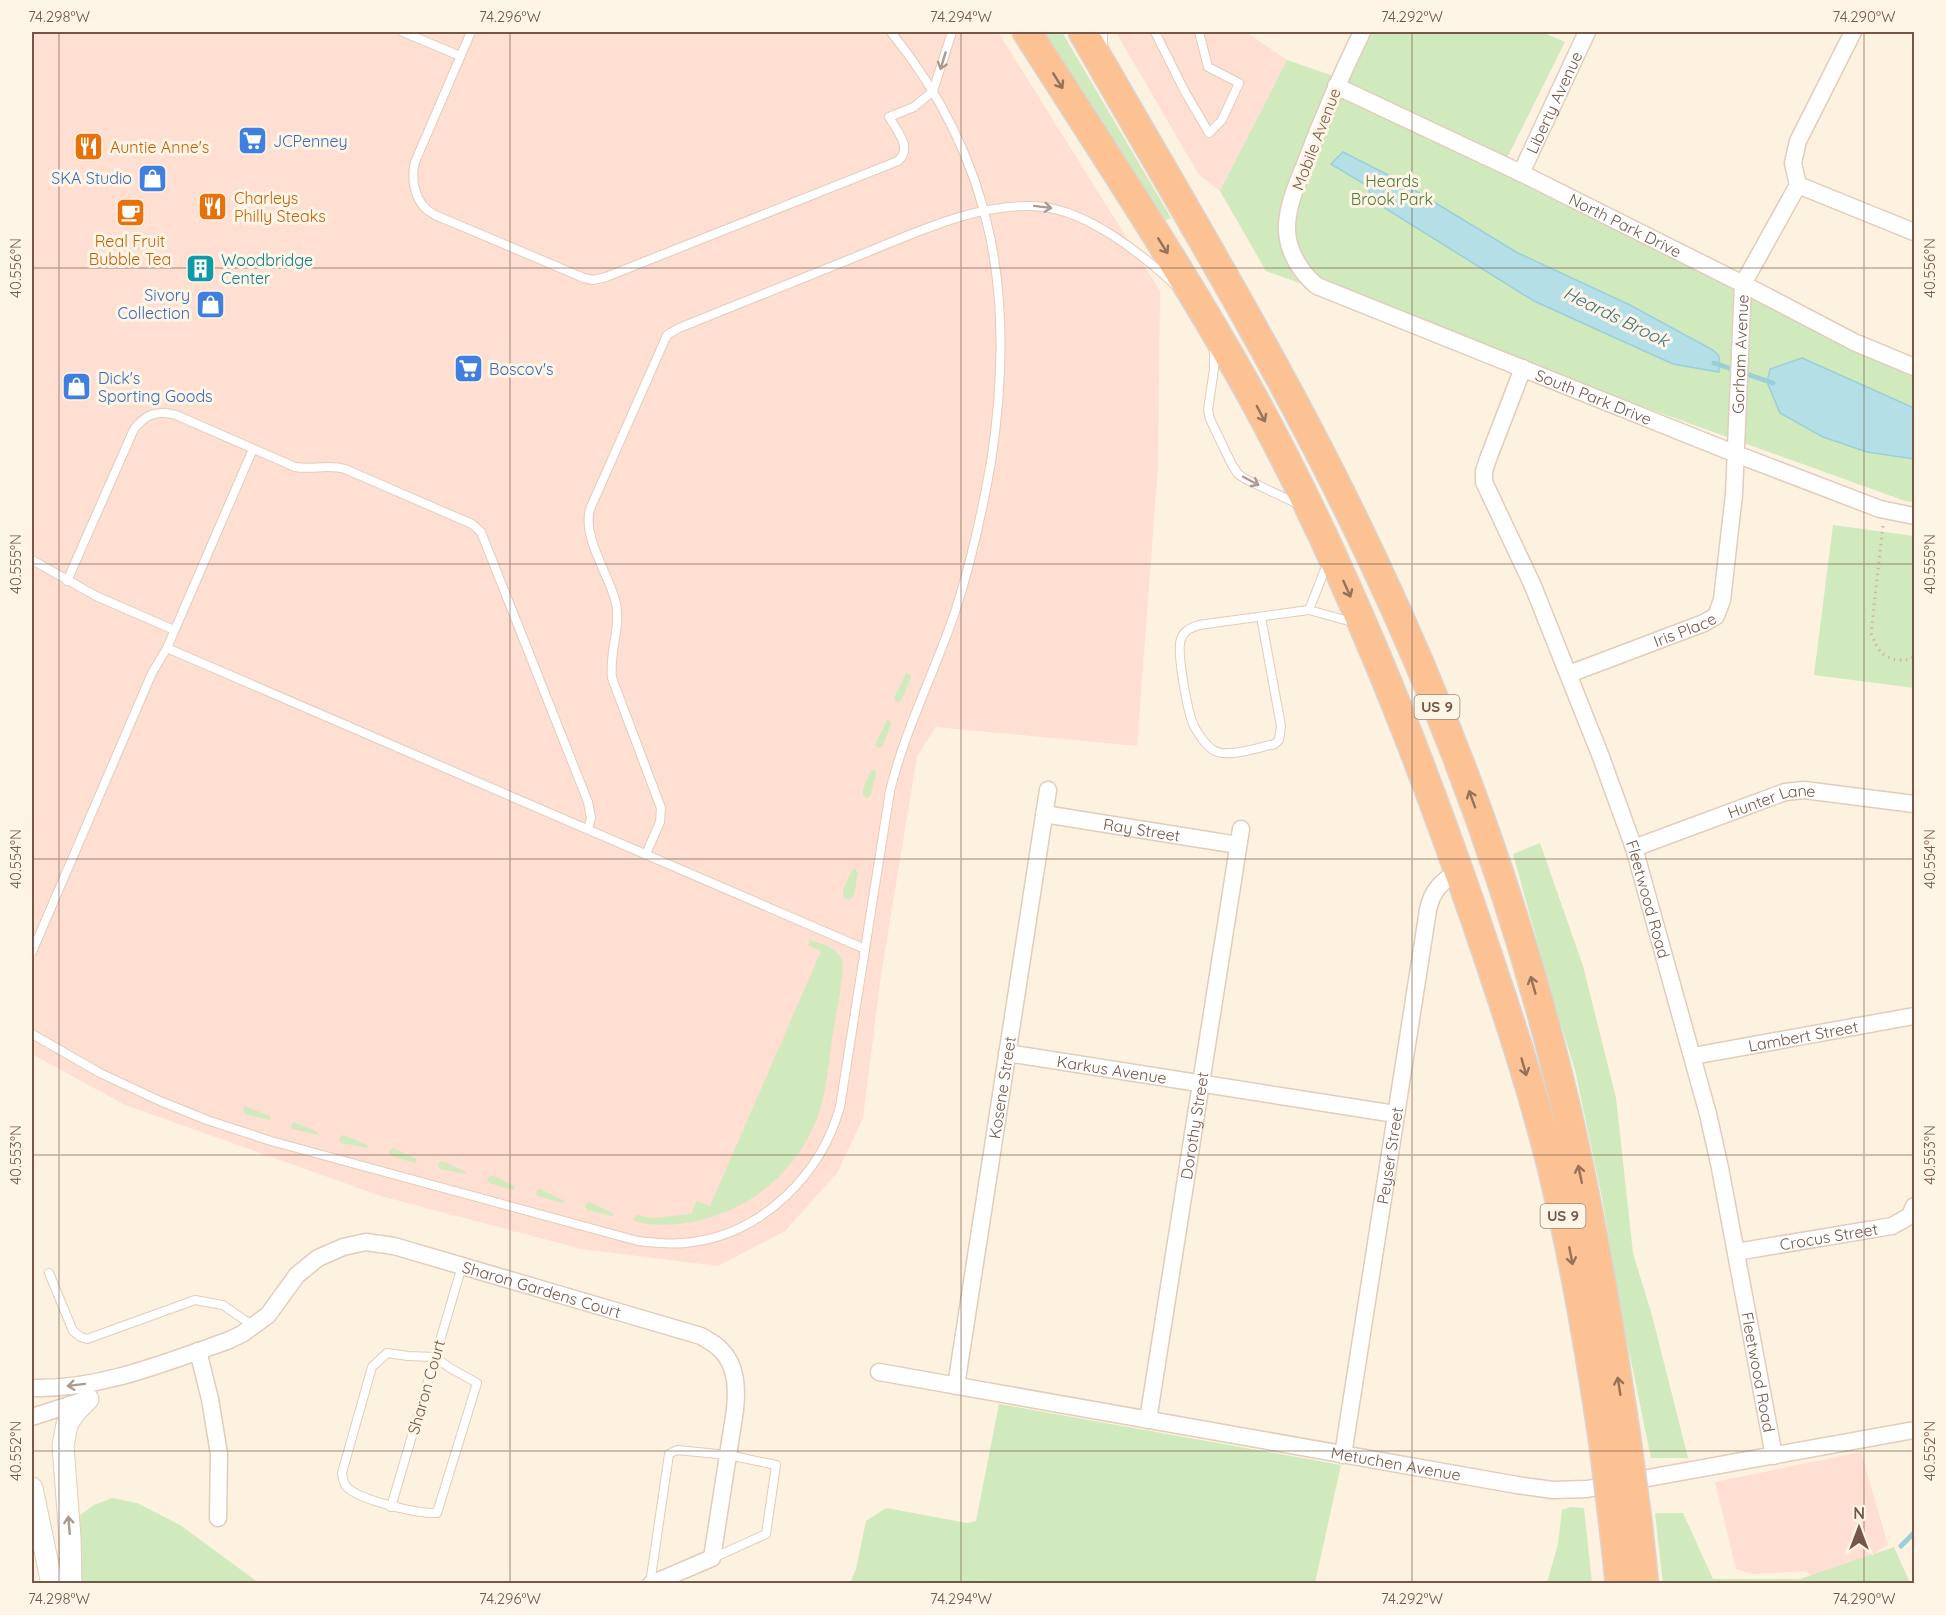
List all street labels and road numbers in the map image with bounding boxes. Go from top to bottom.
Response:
street label: Liberty Avenue [1522,48,1587,157]
street label: Mobile Avenue [1287,85,1345,193]
street label: North Park Drive [1566,189,1685,262]
street label: Gorham Avenue [1727,294,1753,414]
street label: South Park Drive [1532,365,1655,429]
street label: Iris Place [1651,608,1720,651]
road number: US 9 [1414,695,1460,719]
street label: Hunter Lane [1725,780,1817,822]
street label: Ray Street [1102,814,1182,846]
street label: Fleetwood Road [1622,837,1674,961]
street label: Lambert Street [1747,1016,1860,1056]
street label: Kosene Street [984,1035,1020,1140]
street label: Karkus Avenue [1055,1051,1168,1088]
street label: Dorothy Street [1176,1070,1213,1181]
street label: Peyser Street [1372,1106,1407,1206]
road number: US 9 [1540,1204,1586,1228]
street label: Crocus Street [1778,1219,1879,1255]
street label: Sharon Gardens Court [460,1257,623,1322]
street label: Fleetwood Road [1737,1310,1779,1434]
street label: Sharon Court [403,1337,449,1437]
street label: Metuchen Avenue [1329,1442,1463,1485]

